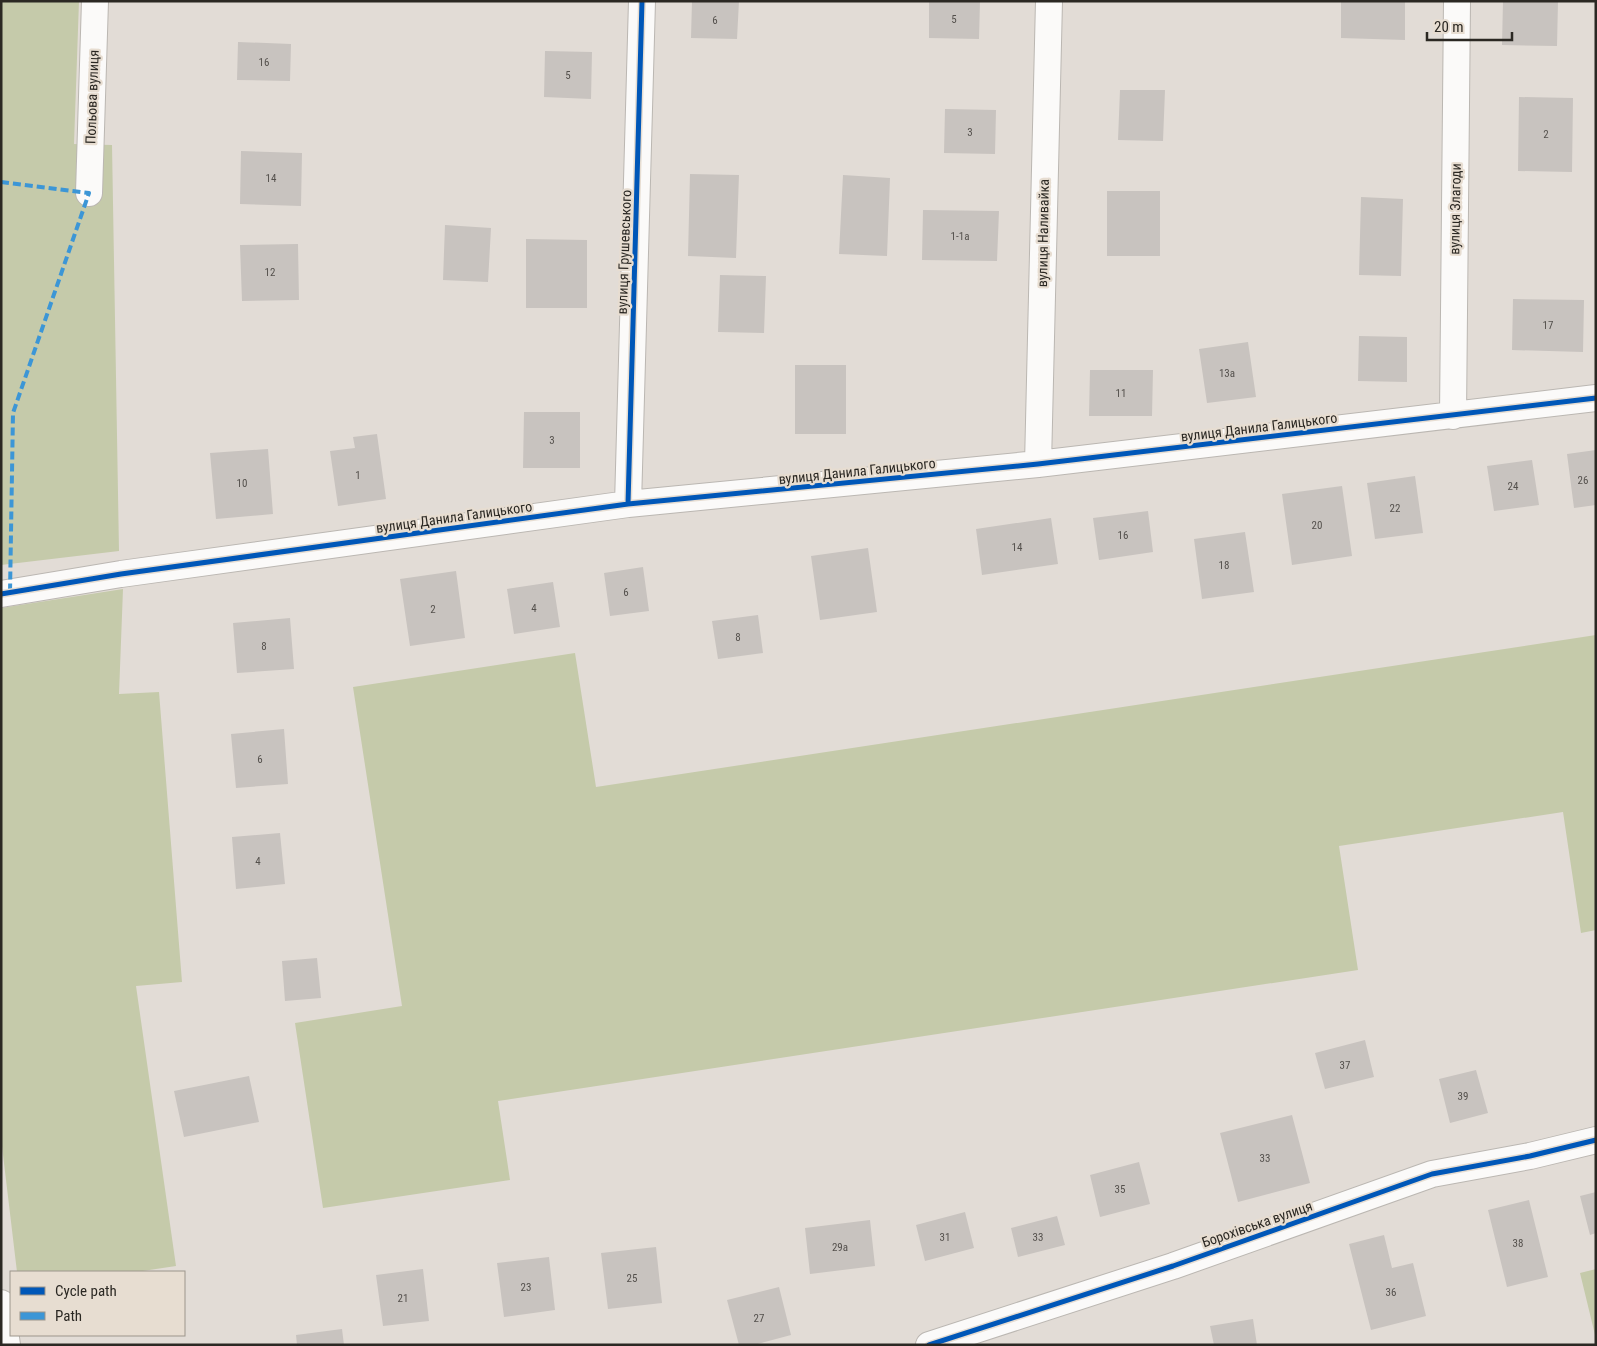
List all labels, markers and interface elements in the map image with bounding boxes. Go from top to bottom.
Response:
scale bar [1427,10,1512,42]
house number: 5 [951,13,957,26]
house number: 6 [712,14,718,27]
text: 20 m [1434,18,1464,36]
street label: Польова вулиця [82,50,102,144]
house number: 16 [259,56,269,69]
house number: 5 [565,69,571,82]
house number: 3 [967,126,973,139]
house number: 2 [1543,128,1549,141]
street label: вулиця Злагоди [1446,163,1464,255]
house number: 14 [266,172,277,185]
street label: вулиця Наливайка [1034,179,1052,287]
street label: вулиця Грушевського [614,189,634,315]
house number: 1-1а [951,230,969,243]
house number: 12 [265,266,275,279]
house number: 17 [1543,319,1553,332]
house number: 13а [1219,367,1235,380]
house number: 11 [1116,387,1126,400]
street label: вулиця Данила Галицького [1180,409,1338,445]
house number: 3 [549,434,555,447]
street label: вулиця Данила Галицького [778,455,936,487]
house number: 1 [355,469,361,482]
house number: 26 [1578,474,1588,487]
house number: 10 [237,477,247,490]
house number: 24 [1508,480,1519,493]
street label: вулиця Данила Галицького [375,498,533,536]
house number: 22 [1390,502,1400,515]
house number: 20 [1312,519,1322,532]
house number: 16 [1118,529,1128,542]
house number: 14 [1012,541,1023,554]
house number: 18 [1219,559,1229,572]
house number: 6 [623,586,629,599]
house number: 4 [531,602,537,615]
house number: 2 [430,603,436,616]
house number: 8 [735,631,741,644]
house number: 8 [261,640,267,653]
house number: 6 [257,753,263,766]
house number: 4 [255,855,261,868]
house number: 37 [1340,1059,1350,1072]
house number: 39 [1458,1090,1468,1103]
house number: 33 [1260,1152,1270,1165]
house number: 35 [1115,1183,1125,1196]
street label: Борохівська вулиця [1200,1198,1314,1250]
house number: 31 [940,1231,950,1244]
house number: 33 [1033,1231,1043,1244]
house number: 38 [1513,1237,1523,1250]
house number: 29а [832,1241,848,1254]
legend [10,1271,185,1336]
house number: 25 [627,1272,637,1285]
house number: 23 [521,1281,531,1294]
text: Cycle path [55,1282,117,1300]
house number: 36 [1386,1286,1396,1299]
house number: 21 [398,1292,408,1305]
text: Path [55,1307,82,1325]
house number: 27 [754,1312,764,1325]

